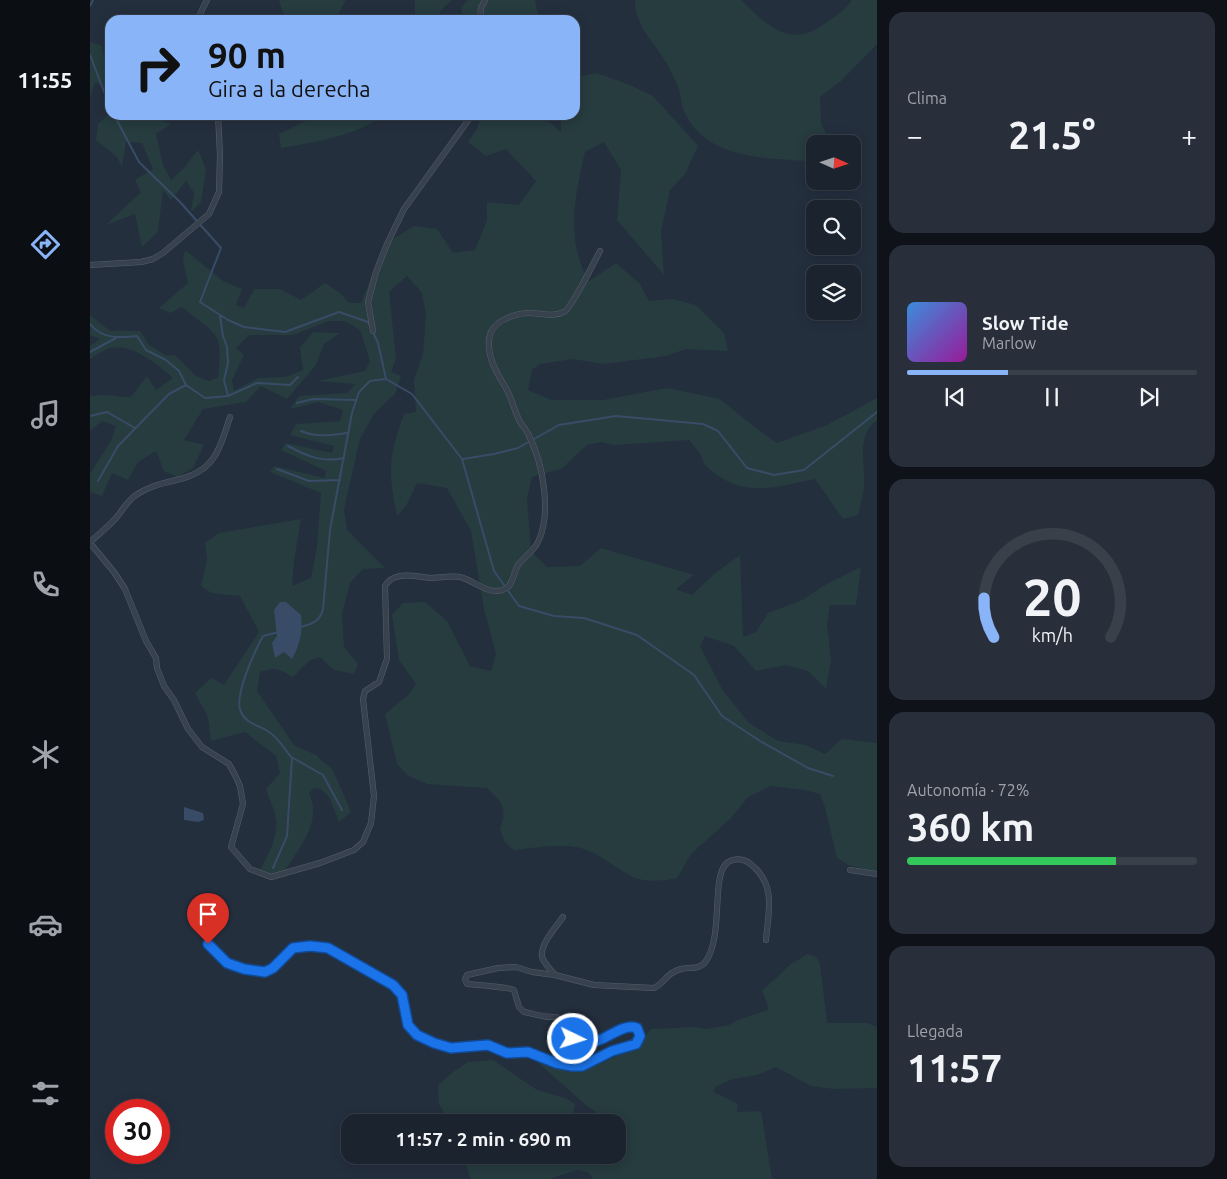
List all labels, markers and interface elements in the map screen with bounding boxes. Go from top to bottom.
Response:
icon: right [125,35,190,100]
text: 90 m [208,35,286,75]
text: 11:55 [17,67,73,92]
text: Gira a la derecha [208,76,371,101]
text: Clima [907,89,947,107]
text: 21.5° [1008,114,1096,156]
text: − [907,120,923,151]
text: + [1181,120,1197,151]
north arrow [806,135,861,190]
map controls [806,135,861,320]
button: search [806,200,861,255]
icon: directions [28,227,63,262]
button: layers [806,265,861,320]
text: Slow Tide [982,312,1069,334]
text: Marlow [982,334,1036,352]
icon: previous [941,383,969,411]
icon: pause [1038,383,1066,411]
icon: next [1135,383,1163,411]
icon: music [28,397,63,432]
icon: phone [28,567,63,602]
text: 20 [1023,568,1081,626]
text: km/h [1031,625,1073,645]
icon: climate [28,737,63,772]
text: Autonomía · 72% [907,781,1029,799]
text: 360 km [907,806,1034,848]
pin [187,893,229,944]
icon: arrive [194,900,222,928]
icon: car [28,907,63,942]
position arrow [546,1012,598,1064]
text: Llegada [907,1022,963,1040]
text: 11:57 [907,1047,1002,1089]
icon: filters [28,1076,63,1111]
speed limit sign: 30 [105,1099,170,1164]
text: 11:57 · 2 min · 690 m [396,1128,571,1150]

